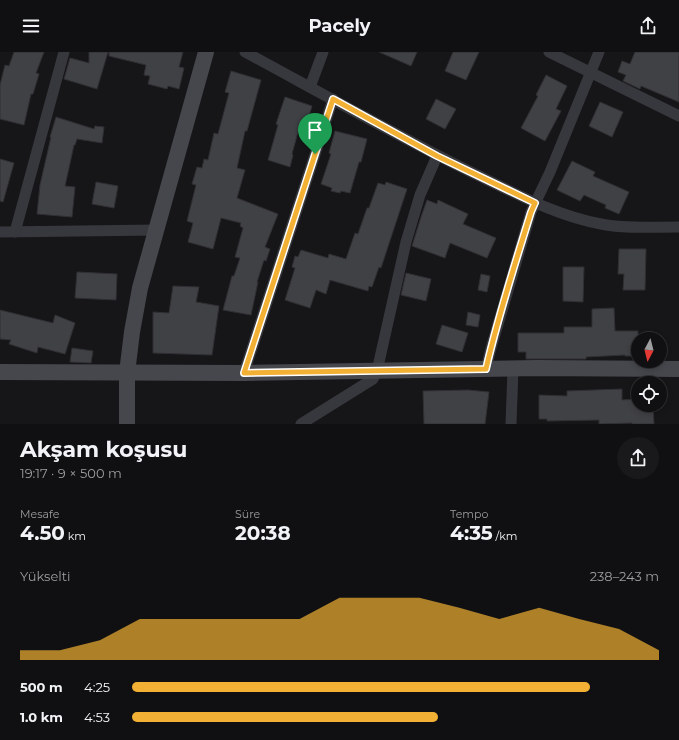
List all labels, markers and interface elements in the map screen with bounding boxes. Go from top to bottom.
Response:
icon: menu [20,15,42,37]
text: Pacely [308,15,371,37]
icon: share [637,15,659,37]
pin [298,113,332,154]
icon: arrive [304,119,326,141]
north arrow [631,332,667,368]
map controls [631,332,667,412]
button: locate [631,376,667,412]
text: Akşam koşusu [20,436,187,463]
button: share [617,437,659,479]
text: 19:17 · 9 × 500 m [20,465,122,481]
text: Mesafe [20,507,59,521]
text: Süre [235,507,260,521]
text: Tempo [450,507,488,521]
text: 4.50 [20,521,65,545]
text: 20:38 [235,521,291,545]
text: 4:35 [450,521,493,545]
text: km [65,529,86,543]
text: /km [493,529,518,543]
text: Yükselti [20,568,70,584]
text: 238–243 m [590,568,659,584]
text: 500 m [20,679,63,695]
text: 4:25 [84,679,110,695]
text: 1.0 km [20,709,63,725]
text: 4:53 [84,709,110,725]

